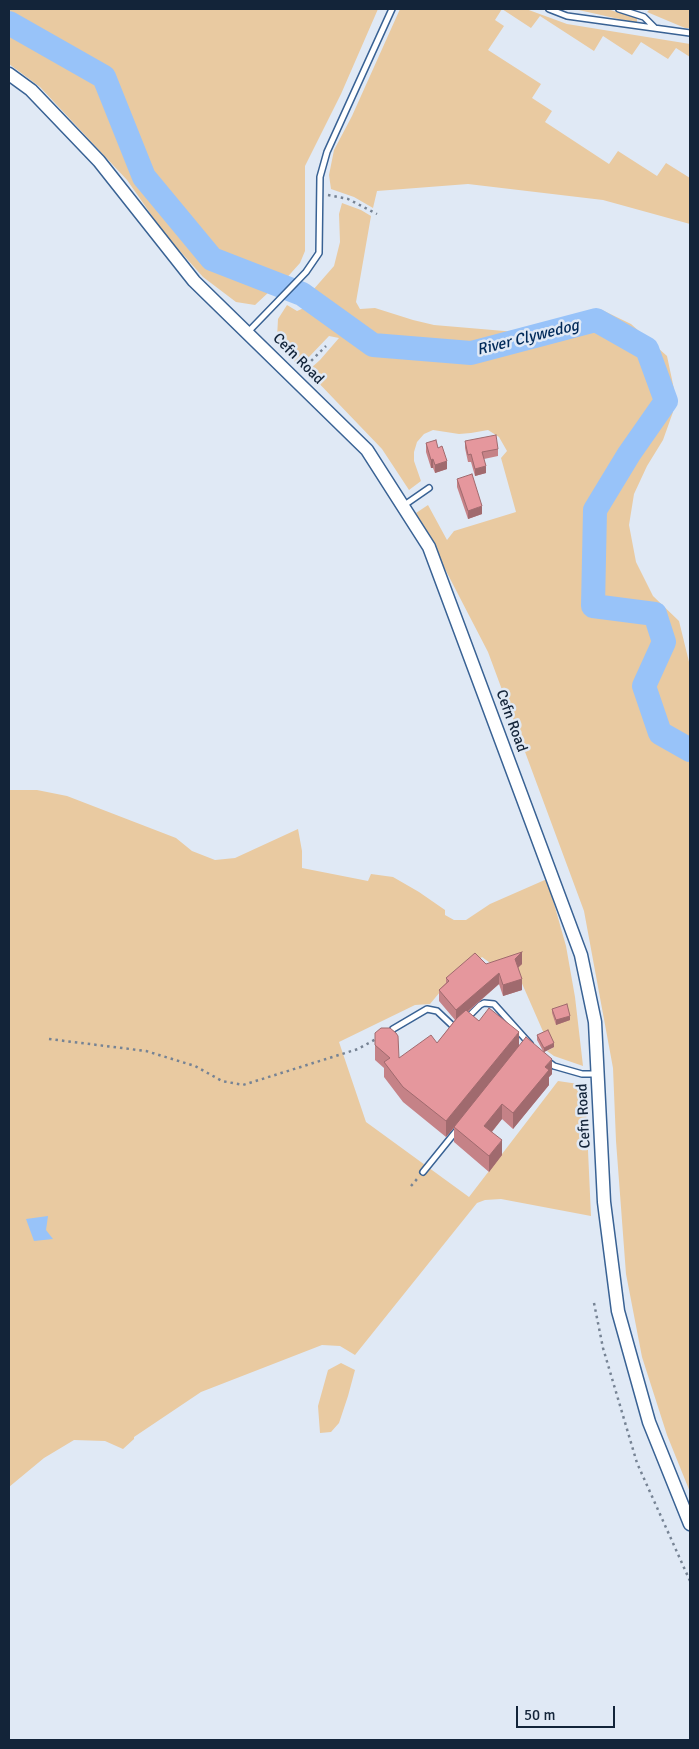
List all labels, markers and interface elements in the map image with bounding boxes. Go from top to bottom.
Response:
water label: River Clywedog [475,316,581,360]
street label: Cefn Road [269,330,327,388]
street label: Cefn Road [491,687,531,755]
street label: Cefn Road [573,1083,595,1149]
scale bar [519,1696,618,1728]
text: 50 m [524,1706,555,1724]

